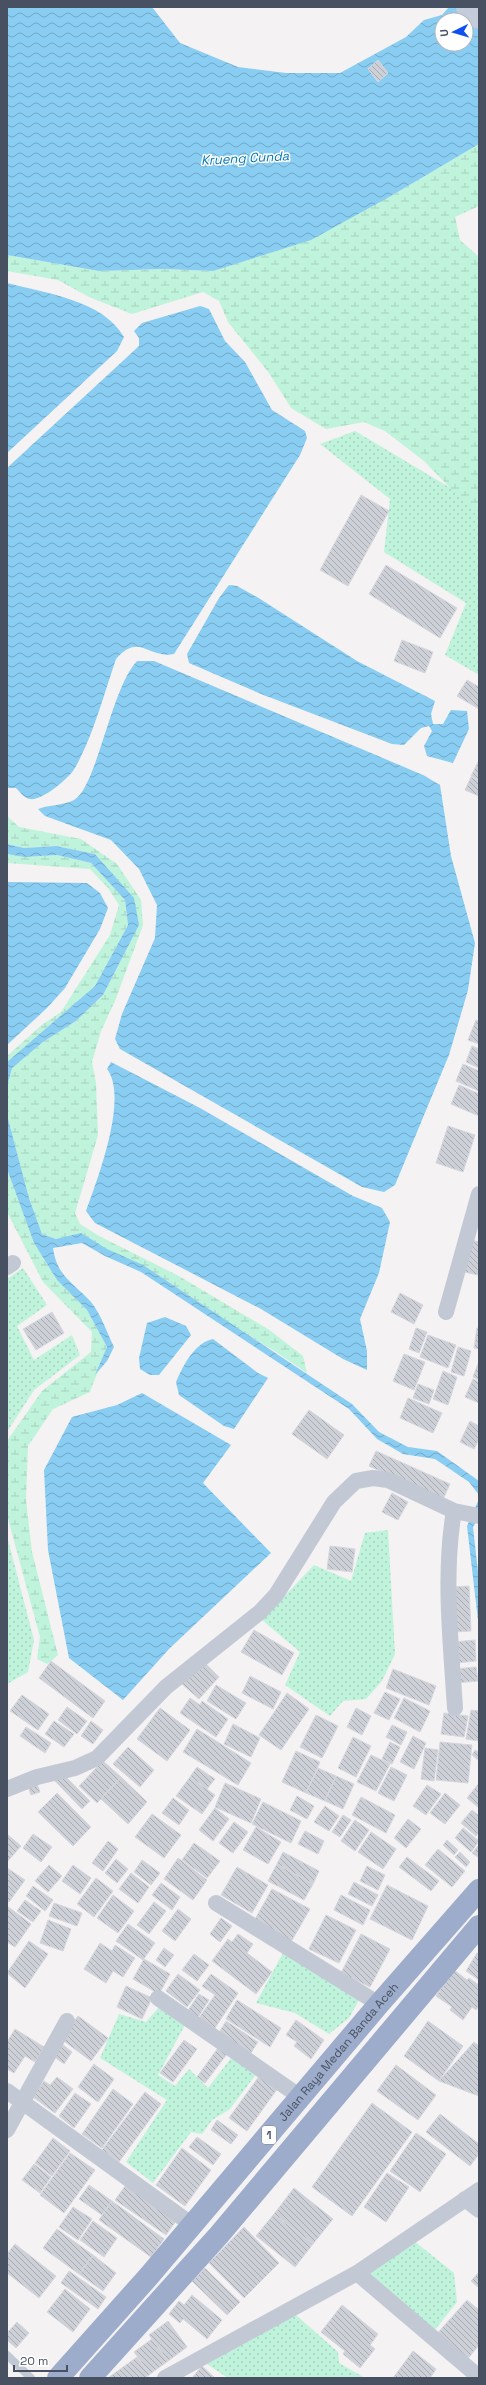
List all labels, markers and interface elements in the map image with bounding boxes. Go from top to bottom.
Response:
north arrow [434,12,474,52]
text: U [437,29,451,37]
water label: Krueng Cunda [200,147,290,169]
street label: Jalan Raya Medan Banda Aceh [275,1979,402,2125]
road number: 1 [262,2126,276,2144]
scale bar [14,2347,67,2373]
text: 20 m [20,2353,48,2369]

